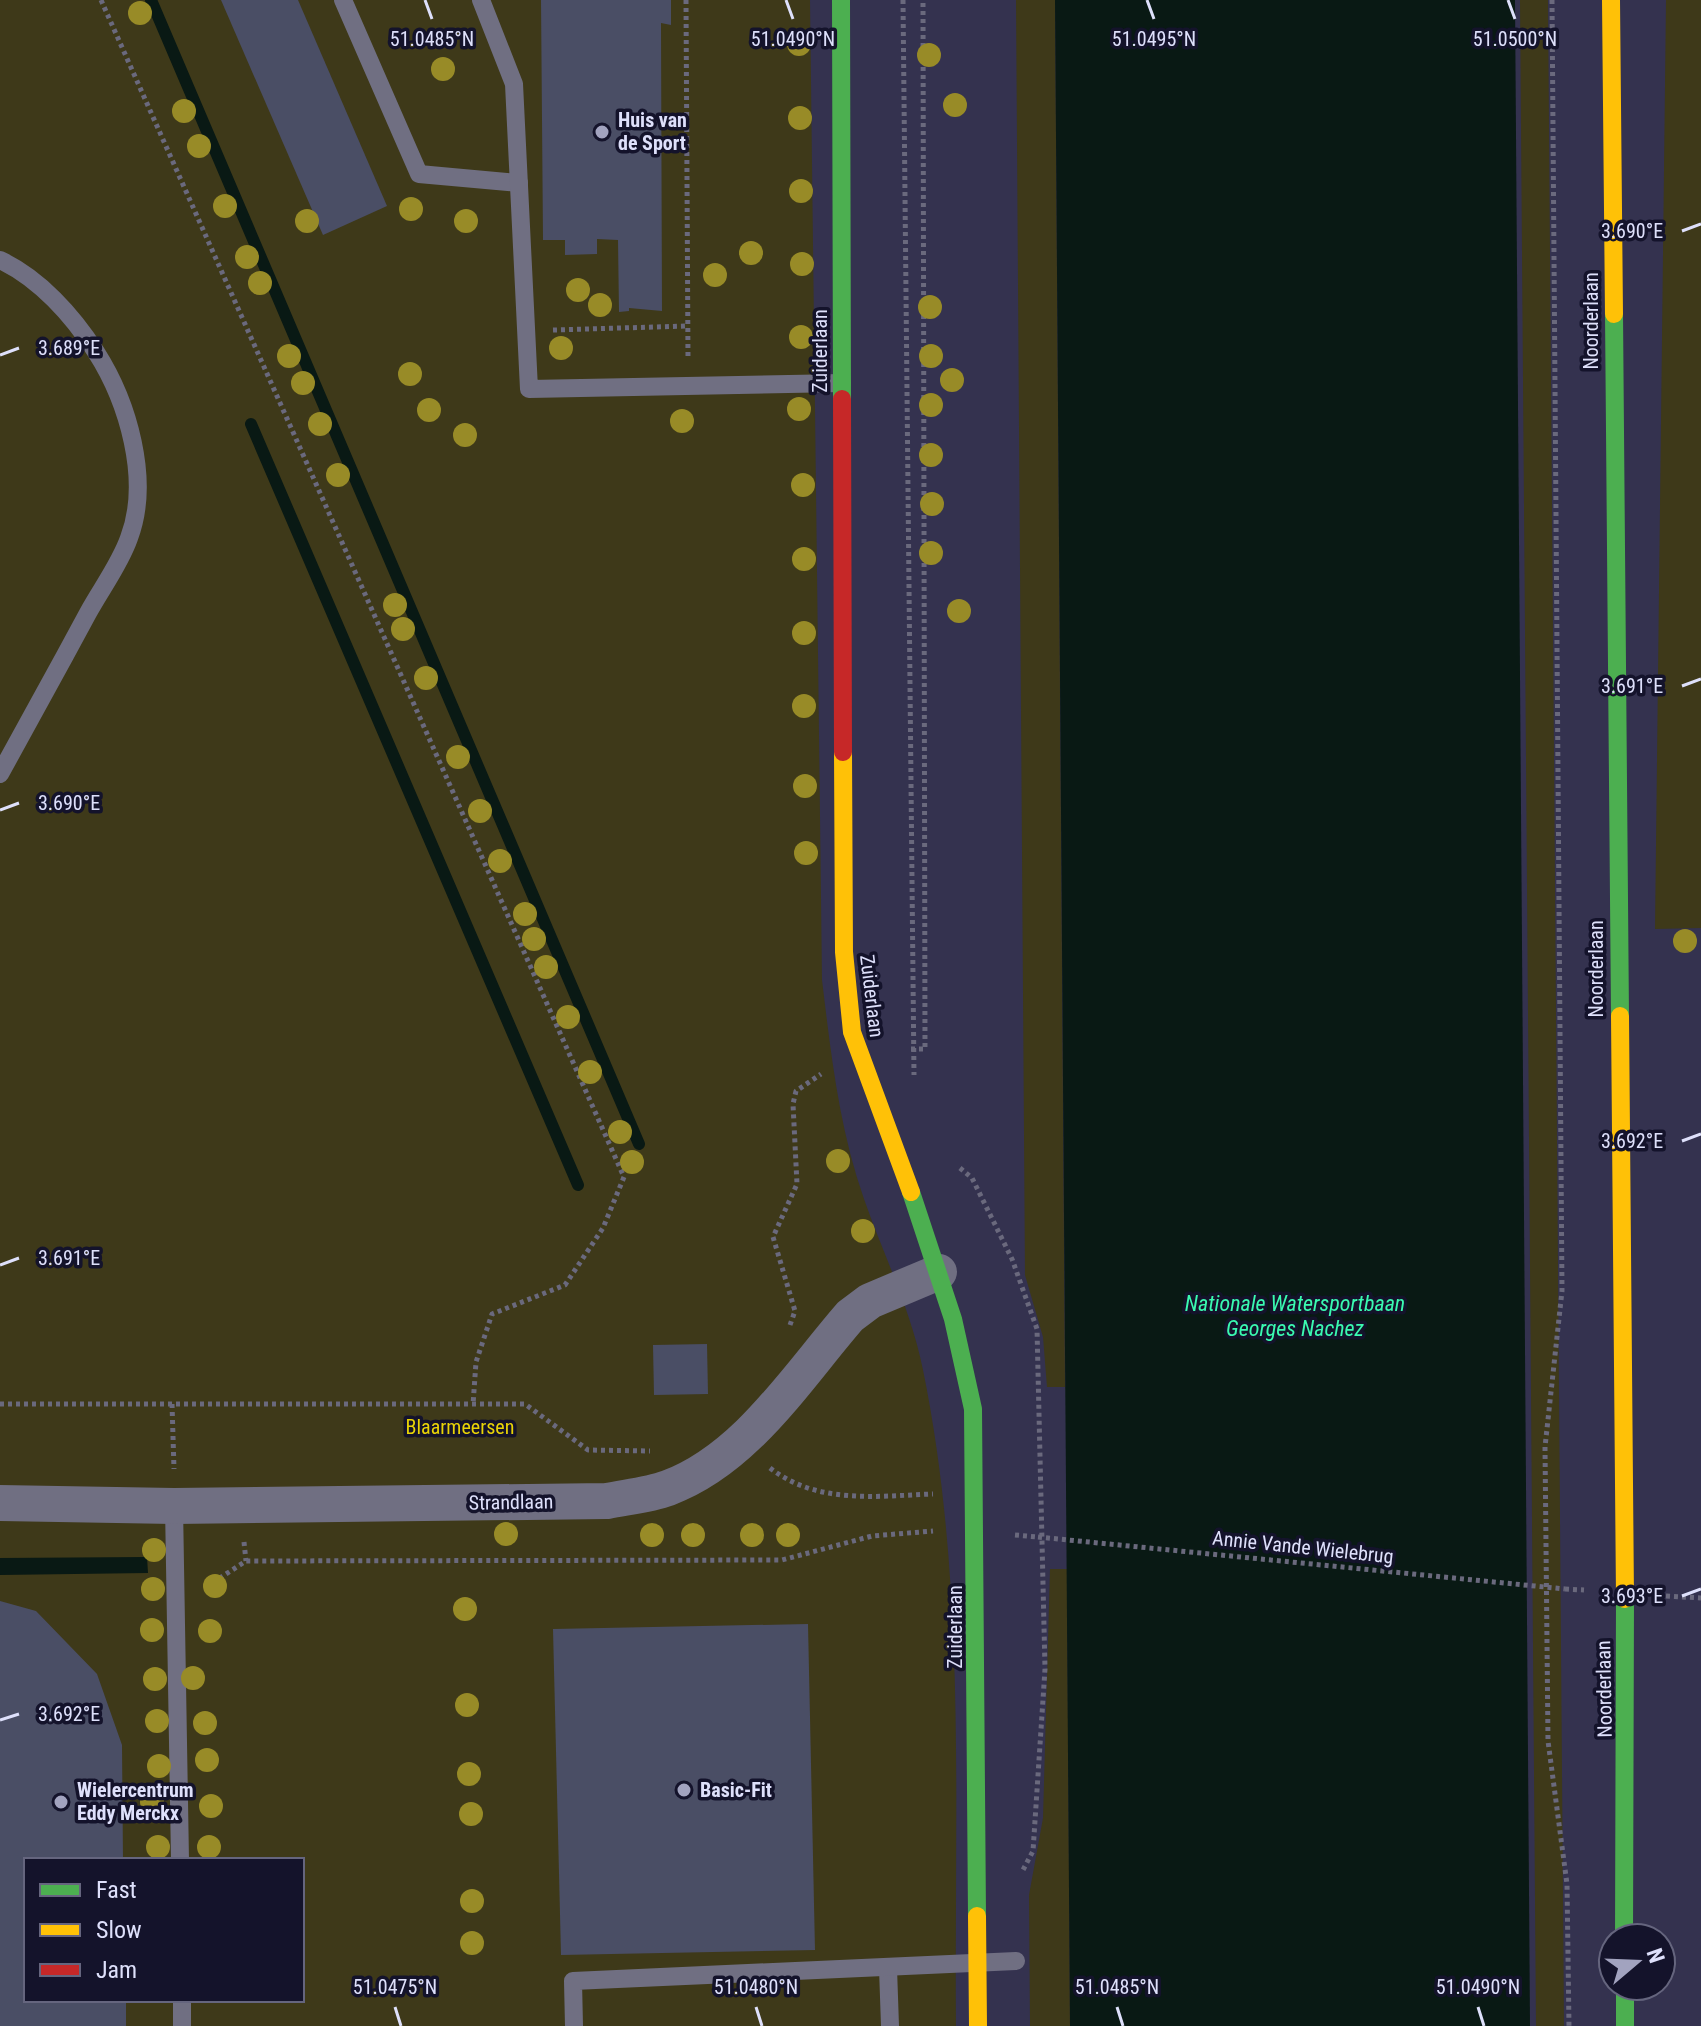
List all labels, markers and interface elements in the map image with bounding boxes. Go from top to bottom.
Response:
text: 51.0485°N [390,27,474,51]
text: 51.0490°N [751,27,835,51]
text: 51.0495°N [1112,27,1196,51]
text: 51.0500°N [1473,27,1557,51]
place label: Huis van de Sport [618,108,687,155]
marker: Huis van de Sport [593,123,611,141]
text: 3.690°E [1601,219,1663,243]
street label: Noorderlaan [1579,272,1603,370]
street label: Zuiderlaan [808,309,832,393]
text: 3.689°E [38,336,100,360]
text: 3.691°E [1601,674,1663,698]
text: 3.690°E [38,791,100,815]
street label: Noorderlaan [1584,920,1608,1018]
street label: Zuiderlaan [855,953,889,1039]
text: 3.692°E [1601,1129,1663,1153]
text: 3.691°E [38,1246,100,1270]
water label: Nationale Watersportbaan Georges Nachez [1185,1291,1405,1341]
park label: Blaarmeersen [406,1415,514,1439]
street label: Strandlaan [468,1489,554,1515]
street label: Annie Vande Wielebrug [1211,1526,1395,1568]
text: 3.693°E [1601,1584,1663,1608]
street label: Zuiderlaan [943,1585,967,1669]
street label: Noorderlaan [1591,1640,1617,1738]
text: 3.692°E [38,1702,100,1726]
place label: Wielercentrum Eddy Merckx [77,1778,194,1825]
place label: Basic-Fit [700,1778,772,1802]
marker: Basic-Fit [675,1781,693,1799]
marker: Wielercentrum Eddy Merckx [52,1793,70,1811]
legend [24,1858,304,2002]
text: Fast [96,1876,137,1904]
text: Slow [96,1916,142,1944]
north arrow [1597,1922,1677,2002]
text: N [1641,1945,1669,1966]
text: Jam [96,1956,137,1984]
text: 51.0475°N [353,1975,437,1999]
text: 51.0480°N [714,1975,798,1999]
text: 51.0485°N [1075,1975,1159,1999]
text: 51.0490°N [1436,1975,1520,1999]

